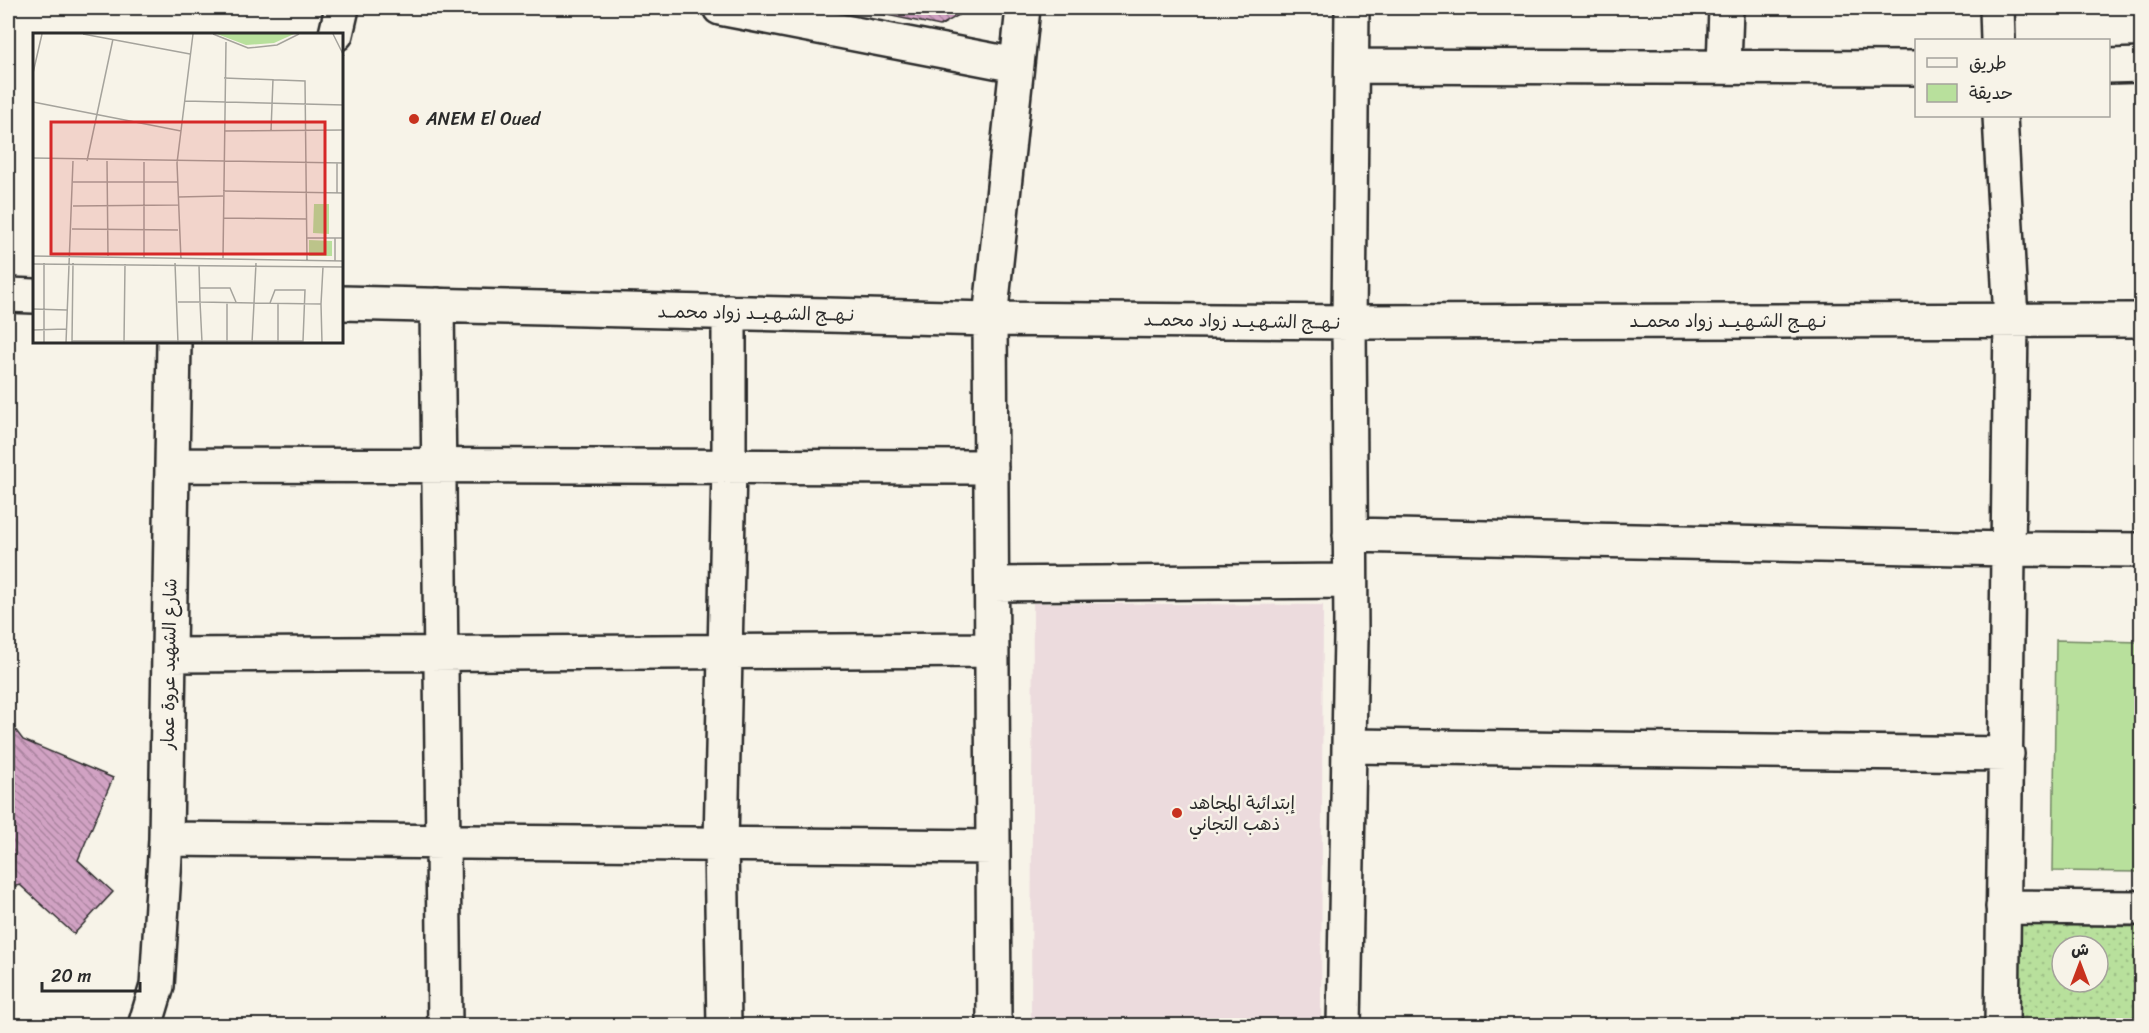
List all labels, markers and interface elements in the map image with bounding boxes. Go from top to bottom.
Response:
inset map [33,33,344,344]
legend [1915,39,2110,117]
text: طريق [1969,47,2007,79]
text: حديقة [1969,77,2013,109]
place label: ANEM El Oued [425,103,542,135]
marker: ANEM El Oued [407,112,421,126]
street label: نـهــج الشـهـيــد زواد محمــد [657,295,855,331]
street label: نـهــج الشـهـيــد زواد محمــد [1143,303,1341,339]
street label: نـهــج الشـهـيــد زواد محمــد [1630,305,1826,337]
street label: شارع الشهيد عروة عمار [151,578,186,751]
place label: إبتدائية المجاهد ذهب التجاني [1189,787,1295,840]
marker: إبتدائية المجاهد ذهب التجاني [1170,806,1184,820]
north arrow [2050,934,2110,994]
text: ش [2071,935,2089,964]
scale bar [42,955,140,993]
text: 20 m [51,960,91,992]

